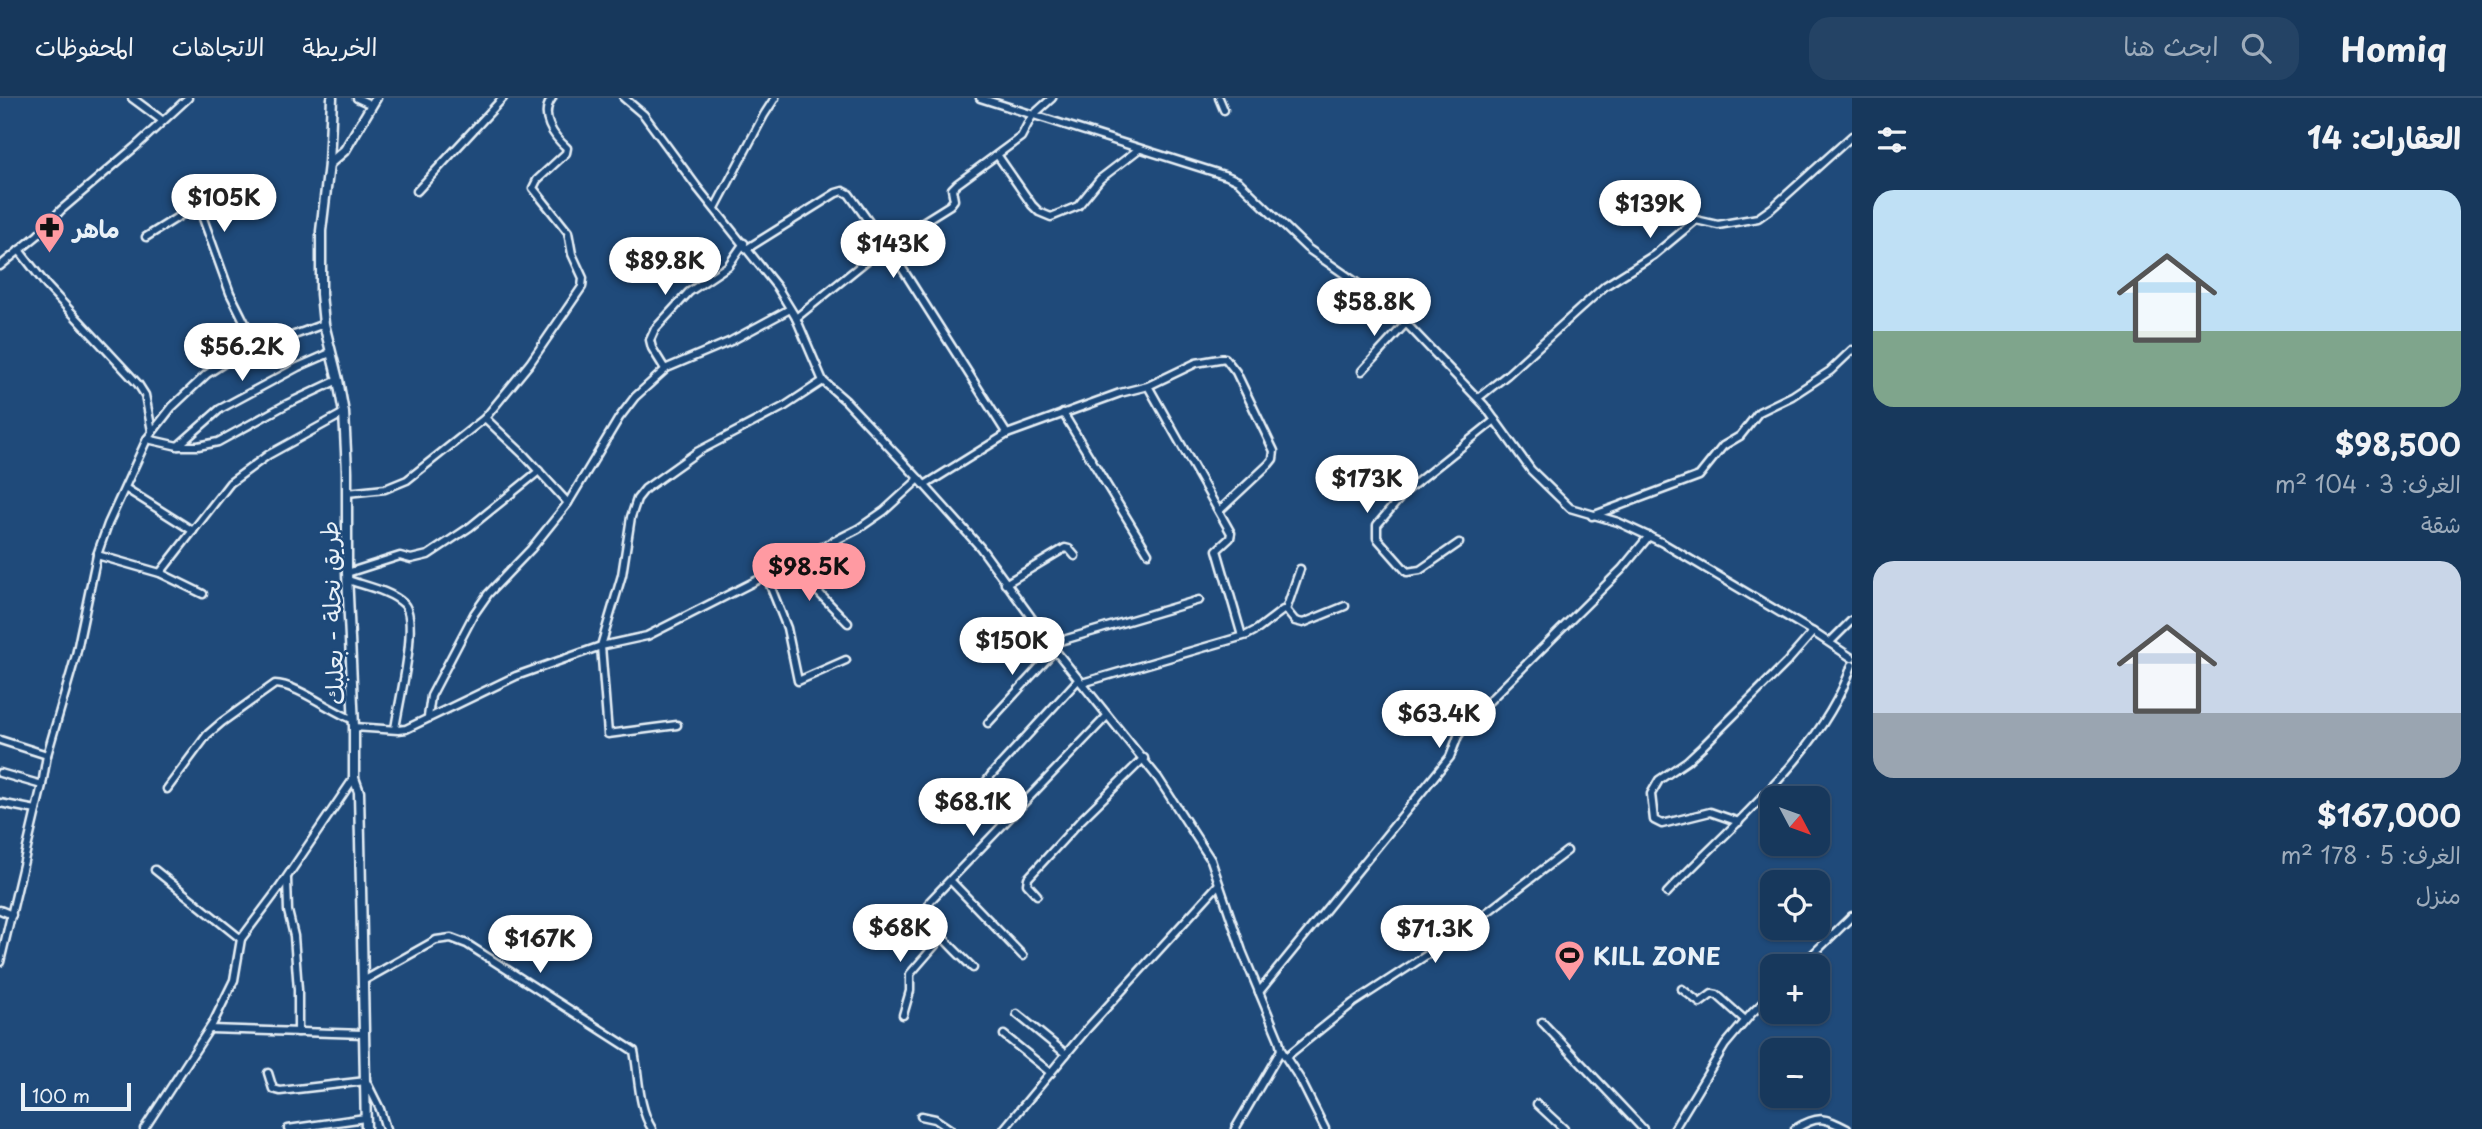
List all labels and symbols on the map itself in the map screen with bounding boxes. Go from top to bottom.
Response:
pin: $105K [175,174,273,234]
pin: $139K [1601,180,1699,240]
place label: ماهر [71,210,120,246]
pharmacy icon: ماهر [33,211,67,255]
pin: $143K [844,220,942,280]
pin: $89.8K [608,238,722,297]
pin: $58.8K [1317,278,1431,338]
pin: $56.2K [185,324,299,383]
pin: $173K [1318,456,1416,515]
street label: طريق نحلة - بعلبك [310,520,352,706]
pin: $98.5K [752,544,866,603]
pin: $150K [963,618,1061,677]
pin: $63.4K [1382,690,1496,750]
pin: $68.1K [916,778,1030,838]
north arrow [1760,786,1830,856]
pin: $68K [859,904,941,964]
pin: $71.3K [1378,906,1492,965]
pin: $167K [491,916,589,975]
place label: KILL ZONE [1593,937,1721,973]
sports icon: KILL ZONE [1553,938,1587,982]
scale bar [21,1080,131,1112]

